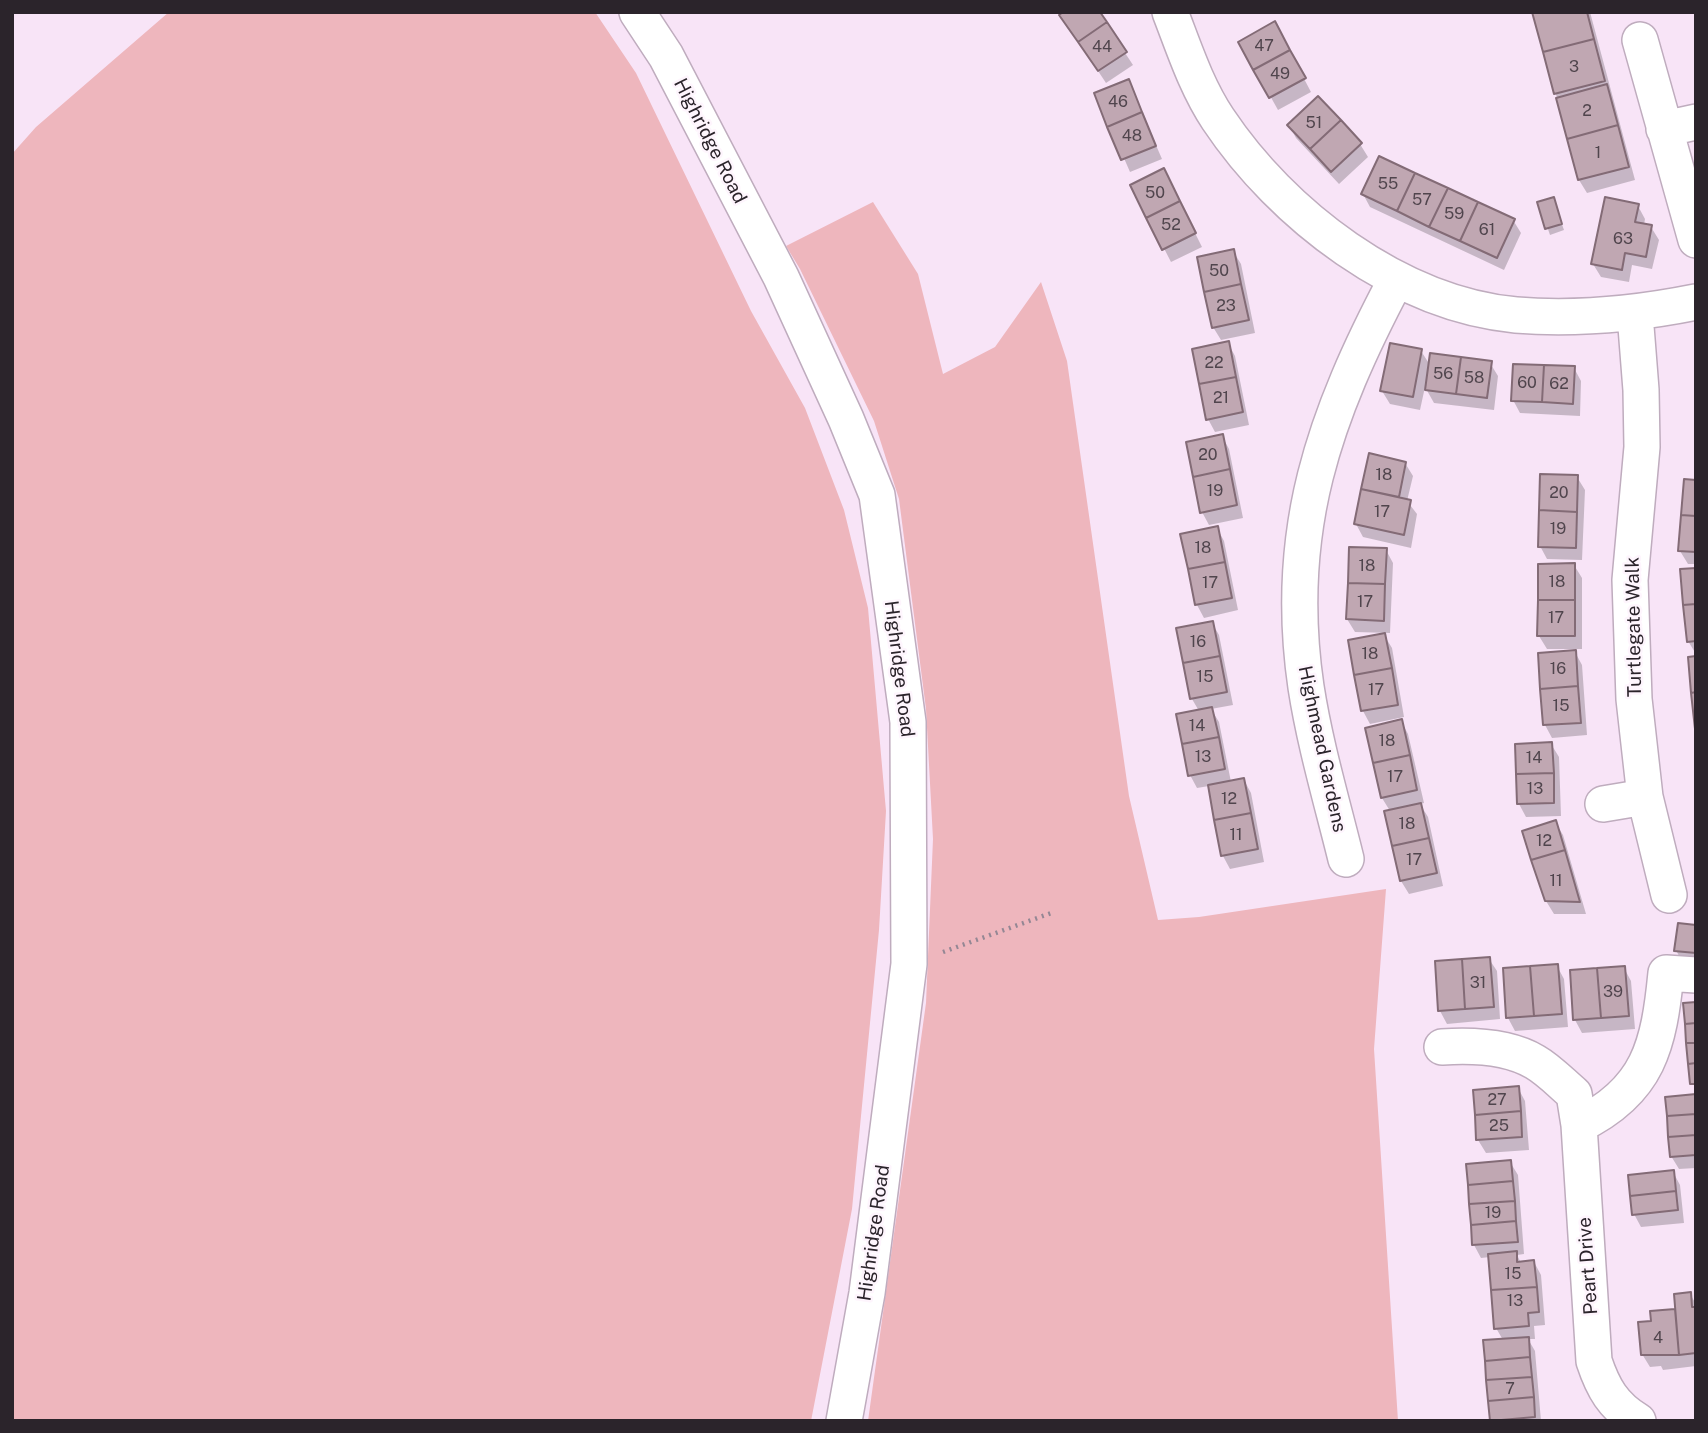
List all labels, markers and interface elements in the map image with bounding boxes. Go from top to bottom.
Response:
house number: 47 [1254,36,1274,56]
house number: 44 [1092,37,1112,57]
house number: 3 [1569,57,1579,77]
house number: 49 [1270,64,1290,84]
street label: Highridge Road [669,75,751,207]
house number: 46 [1108,92,1128,112]
house number: 2 [1582,101,1592,121]
house number: 51 [1306,113,1322,133]
house number: 48 [1122,126,1142,146]
house number: 1 [1595,143,1601,163]
house number: 55 [1378,174,1398,194]
house number: 50 [1145,183,1165,203]
house number: 57 [1412,190,1432,210]
house number: 59 [1444,204,1464,224]
house number: 52 [1161,215,1181,235]
house number: 61 [1479,220,1495,240]
house number: 63 [1613,229,1633,249]
house number: 50 [1209,261,1229,281]
house number: 23 [1216,296,1236,316]
house number: 22 [1204,353,1224,373]
house number: 56 [1433,364,1453,384]
house number: 58 [1464,368,1484,388]
house number: 60 [1517,373,1537,393]
house number: 62 [1549,374,1569,394]
house number: 21 [1213,388,1229,408]
house number: 20 [1198,445,1218,465]
house number: 18 [1376,465,1392,485]
house number: 19 [1207,481,1223,501]
house number: 20 [1549,483,1569,503]
house number: 17 [1374,502,1390,522]
house number: 19 [1550,519,1566,539]
house number: 18 [1195,538,1211,558]
house number: 18 [1359,556,1375,576]
street label: Turtlegate Walk [1621,557,1647,697]
house number: 18 [1549,572,1565,592]
house number: 17 [1202,573,1218,593]
house number: 17 [1357,592,1373,612]
street label: Highridge Road [879,599,919,739]
house number: 17 [1548,608,1564,628]
house number: 16 [1190,632,1206,652]
house number: 18 [1362,644,1378,664]
house number: 16 [1550,659,1566,679]
street label: Highmead Gardens [1293,664,1351,834]
house number: 15 [1197,667,1213,687]
house number: 17 [1368,680,1384,700]
house number: 15 [1553,696,1569,716]
house number: 14 [1189,716,1205,736]
house number: 18 [1379,731,1395,751]
house number: 13 [1195,747,1211,767]
house number: 14 [1526,748,1542,768]
house number: 17 [1387,767,1403,787]
house number: 13 [1527,779,1543,799]
house number: 12 [1221,789,1237,809]
house number: 18 [1399,814,1415,834]
house number: 11 [1229,825,1243,845]
house number: 12 [1536,831,1552,851]
house number: 17 [1406,850,1422,870]
house number: 11 [1549,871,1563,891]
house number: 31 [1470,973,1486,993]
house number: 39 [1603,982,1623,1002]
house number: 27 [1487,1090,1507,1110]
house number: 25 [1489,1116,1509,1136]
street label: Highridge Road [853,1163,895,1303]
house number: 19 [1485,1203,1501,1223]
street label: Peart Drive [1573,1216,1603,1316]
house number: 15 [1505,1264,1521,1284]
house number: 13 [1507,1291,1523,1311]
house number: 4 [1653,1328,1663,1348]
house number: 7 [1505,1379,1515,1399]

